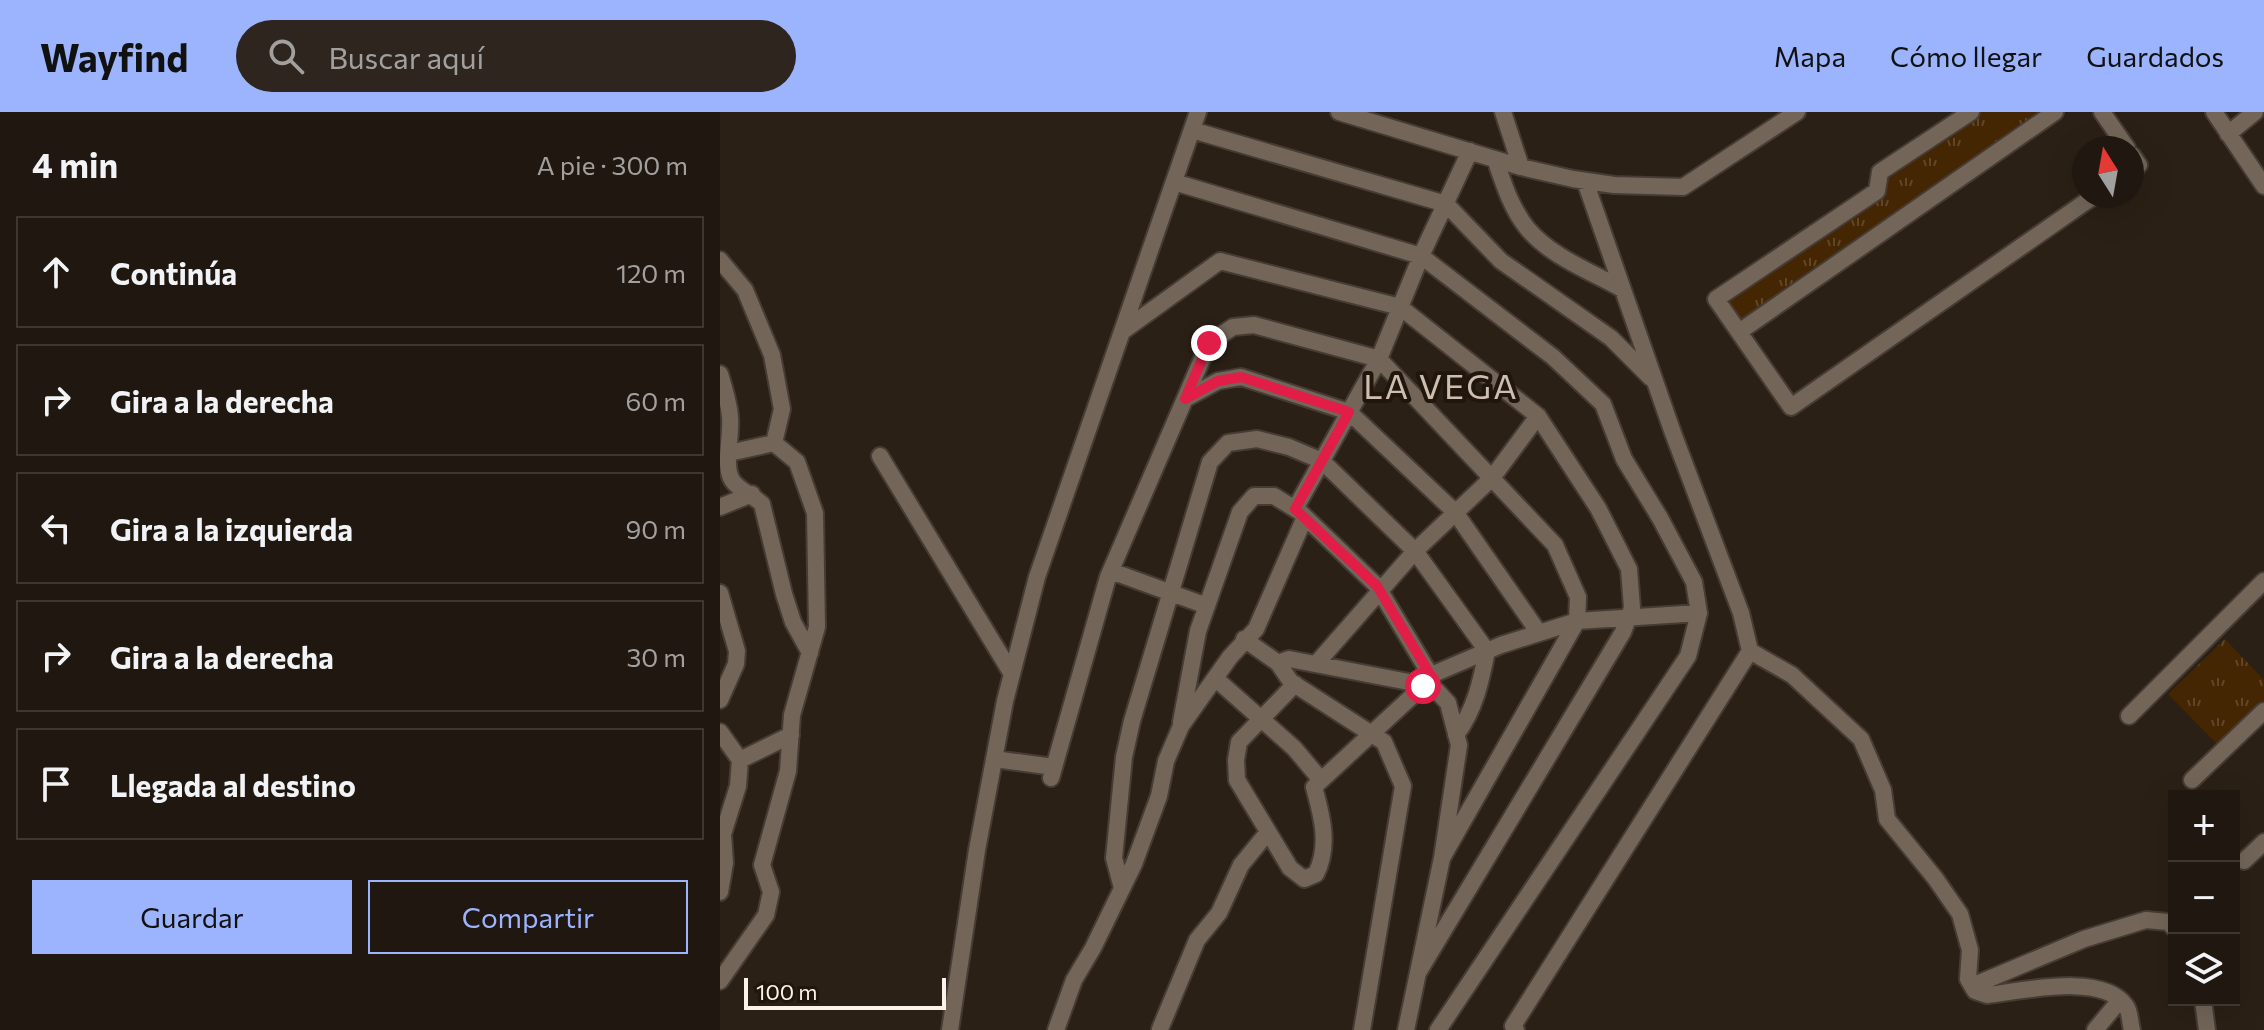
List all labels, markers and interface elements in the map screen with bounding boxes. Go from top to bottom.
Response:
search box [236,20,796,92]
text: Wayfind [40,33,188,80]
icon: search [264,34,308,78]
text: Buscar aquí [328,38,484,75]
text: Mapa [1774,39,1846,73]
text: Cómo llegar [1890,39,2042,73]
text: Guardados [2086,39,2224,73]
north arrow [2072,136,2144,208]
text: 4 min [32,143,118,185]
text: A pie · 300 m [537,149,688,180]
icon: ahead [34,250,78,294]
text: Continúa [110,254,237,291]
text: 120 m [616,257,686,288]
route end [1191,325,1227,361]
district label: LA VEGA [1363,364,1519,406]
icon: right [34,378,78,422]
text: Gira a la derecha [110,382,334,419]
text: 60 m [626,385,686,416]
icon: left [34,506,78,550]
text: Gira a la izquierda [110,510,353,547]
text: 90 m [626,513,686,544]
icon: right [34,634,78,678]
text: Gira a la derecha [110,638,334,675]
text: 30 m [627,641,686,672]
route start [1405,668,1441,704]
icon: arrive [34,762,78,806]
text: Llegada al destino [110,766,356,803]
map controls [2168,790,2240,1006]
button: + [2168,790,2240,862]
button: − [2168,862,2240,934]
button: Guardar [32,880,352,954]
button: Compartir [368,880,688,954]
button: layers [2168,934,2240,1006]
scale bar [744,974,946,1010]
text: 100 m [756,978,818,1005]

